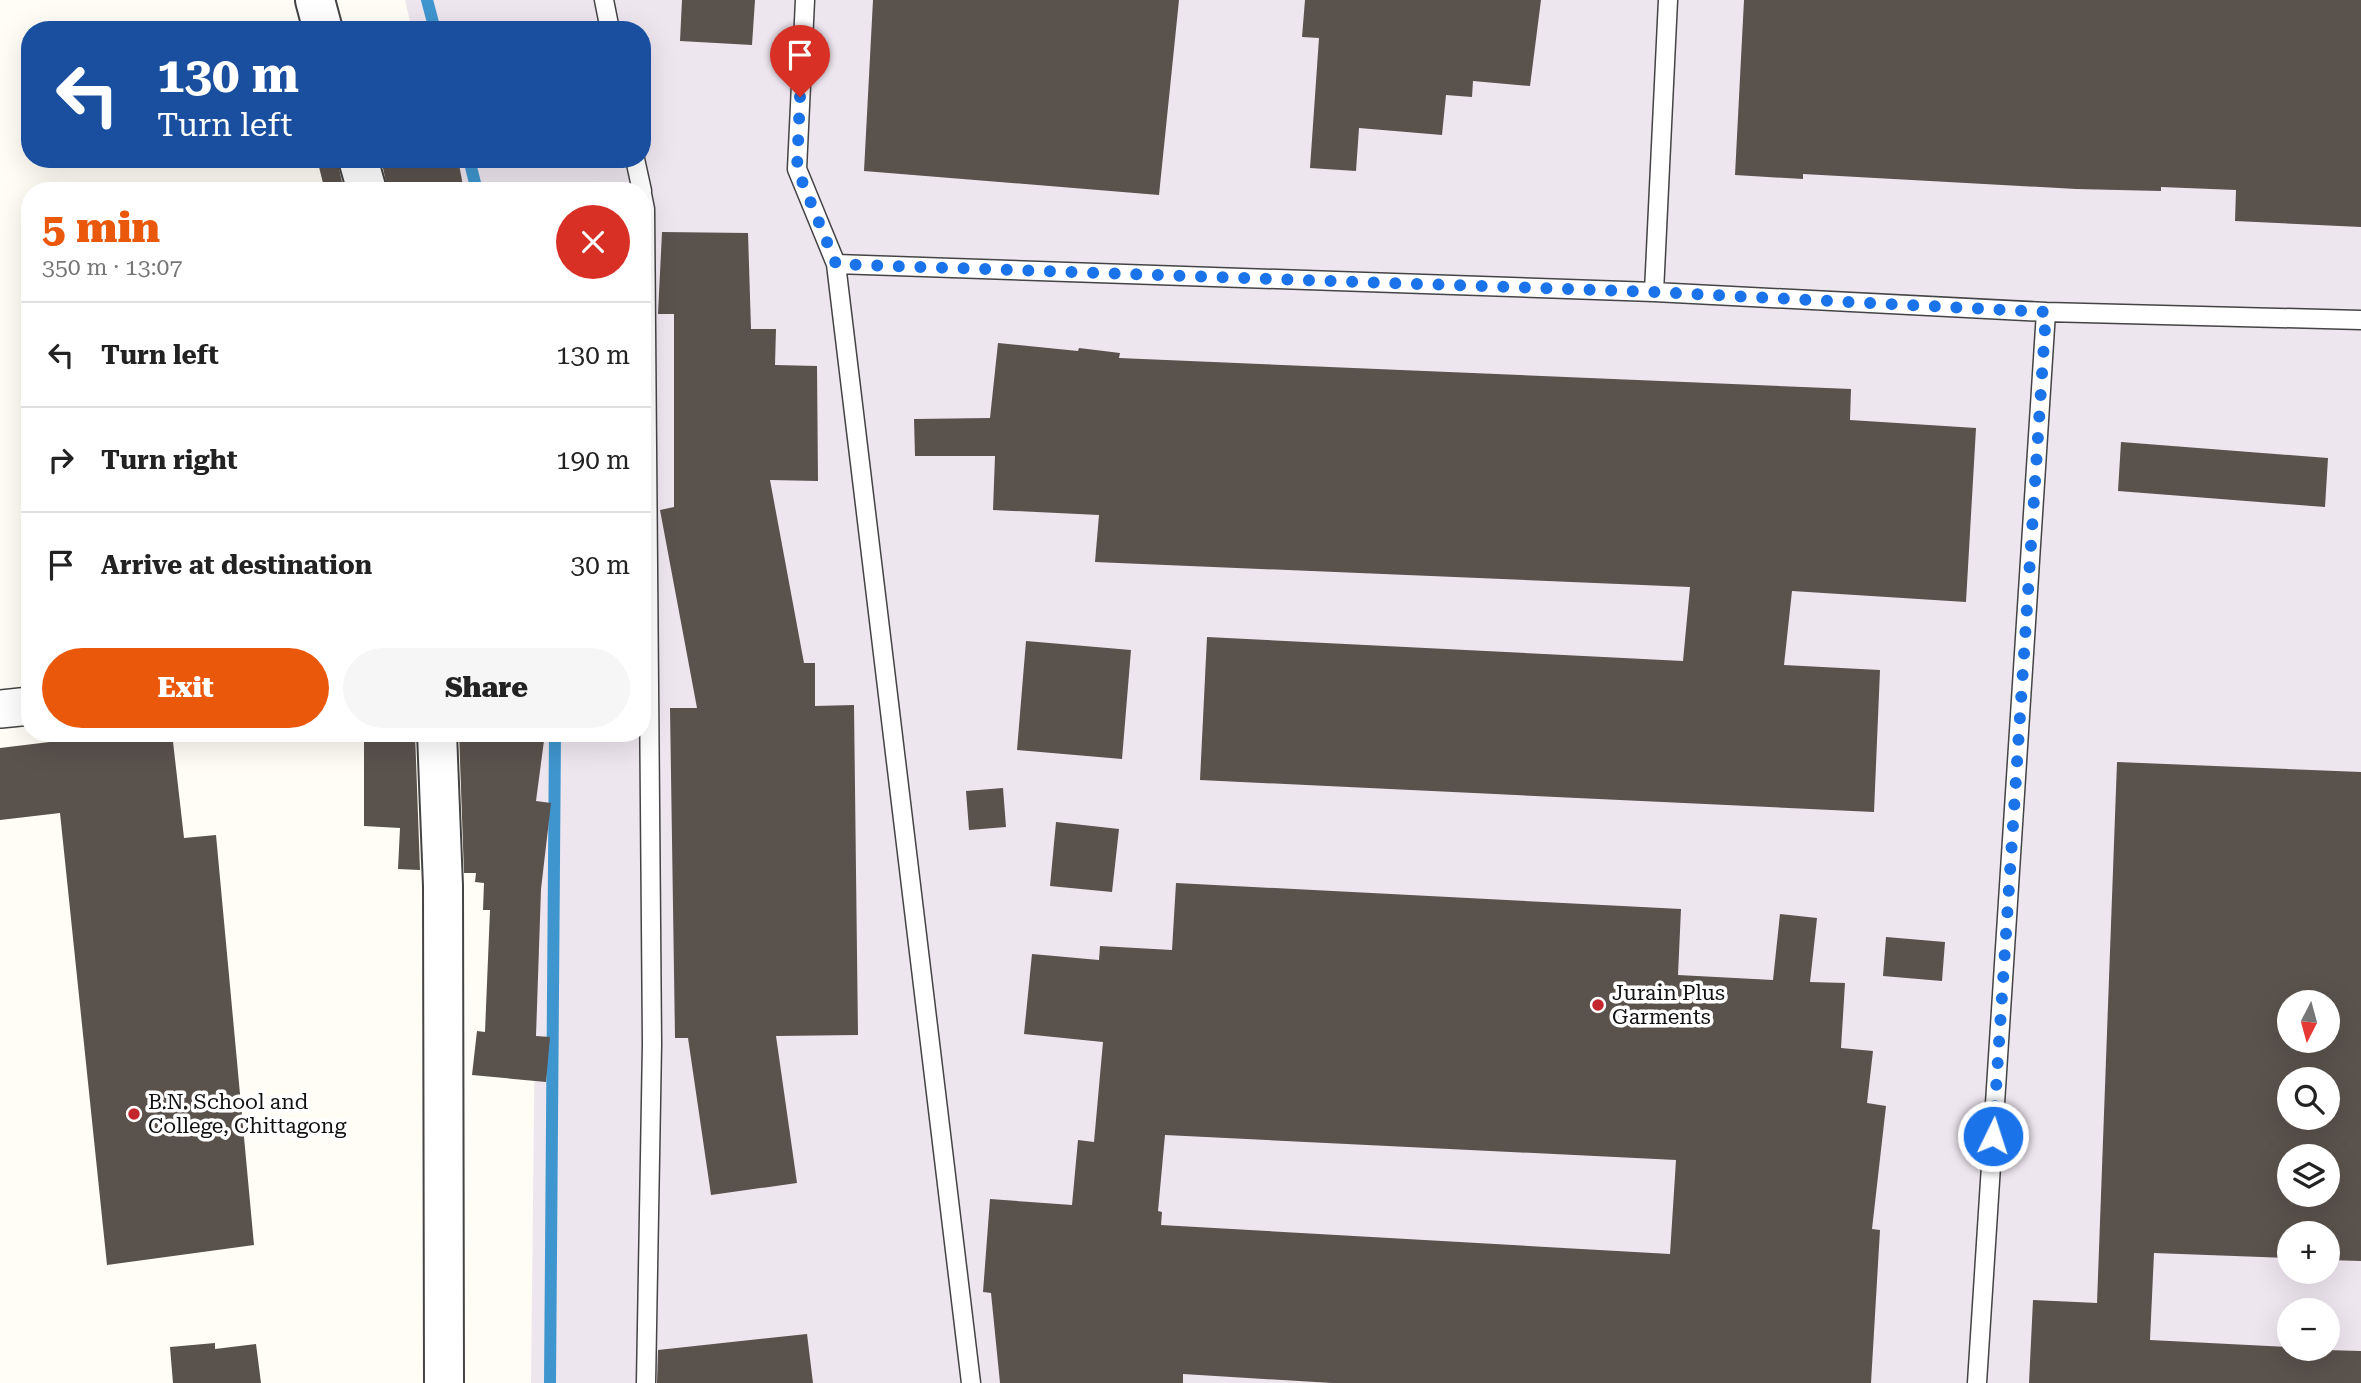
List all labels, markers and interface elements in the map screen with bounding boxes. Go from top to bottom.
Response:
pin [770,25,830,97]
icon: arrive [781,36,819,74]
text: 130 m [157,47,299,104]
icon: left [42,49,133,140]
text: Turn left [157,106,292,144]
text: 5 min [42,203,160,252]
button: close [556,205,630,279]
text: 350 m · 13:07 [42,254,182,281]
icon: left [42,336,80,374]
text: Turn left [101,340,219,370]
text: 130 m [556,340,630,370]
icon: right [42,441,80,479]
text: Turn right [101,445,237,475]
text: 190 m [556,445,630,475]
icon: arrive [42,546,80,584]
text: Arrive at destination [101,550,372,580]
text: 30 m [571,550,630,580]
button: Exit [42,648,329,728]
button: Share [343,648,630,728]
place label: Jurain Plus Garments [1612,981,1725,1029]
north arrow [2277,990,2340,1054]
map controls [2277,990,2340,1361]
marker: Jurain Plus Garments [1590,997,1606,1013]
button: search [2277,1067,2340,1130]
place label: B.N. School and College, Chittagong [148,1090,346,1138]
position arrow [1956,1099,2030,1173]
marker: B.N. School and College, Chittagong [126,1106,142,1122]
button: layers [2277,1144,2340,1207]
button: + [2277,1221,2340,1284]
button: − [2277,1298,2340,1361]

